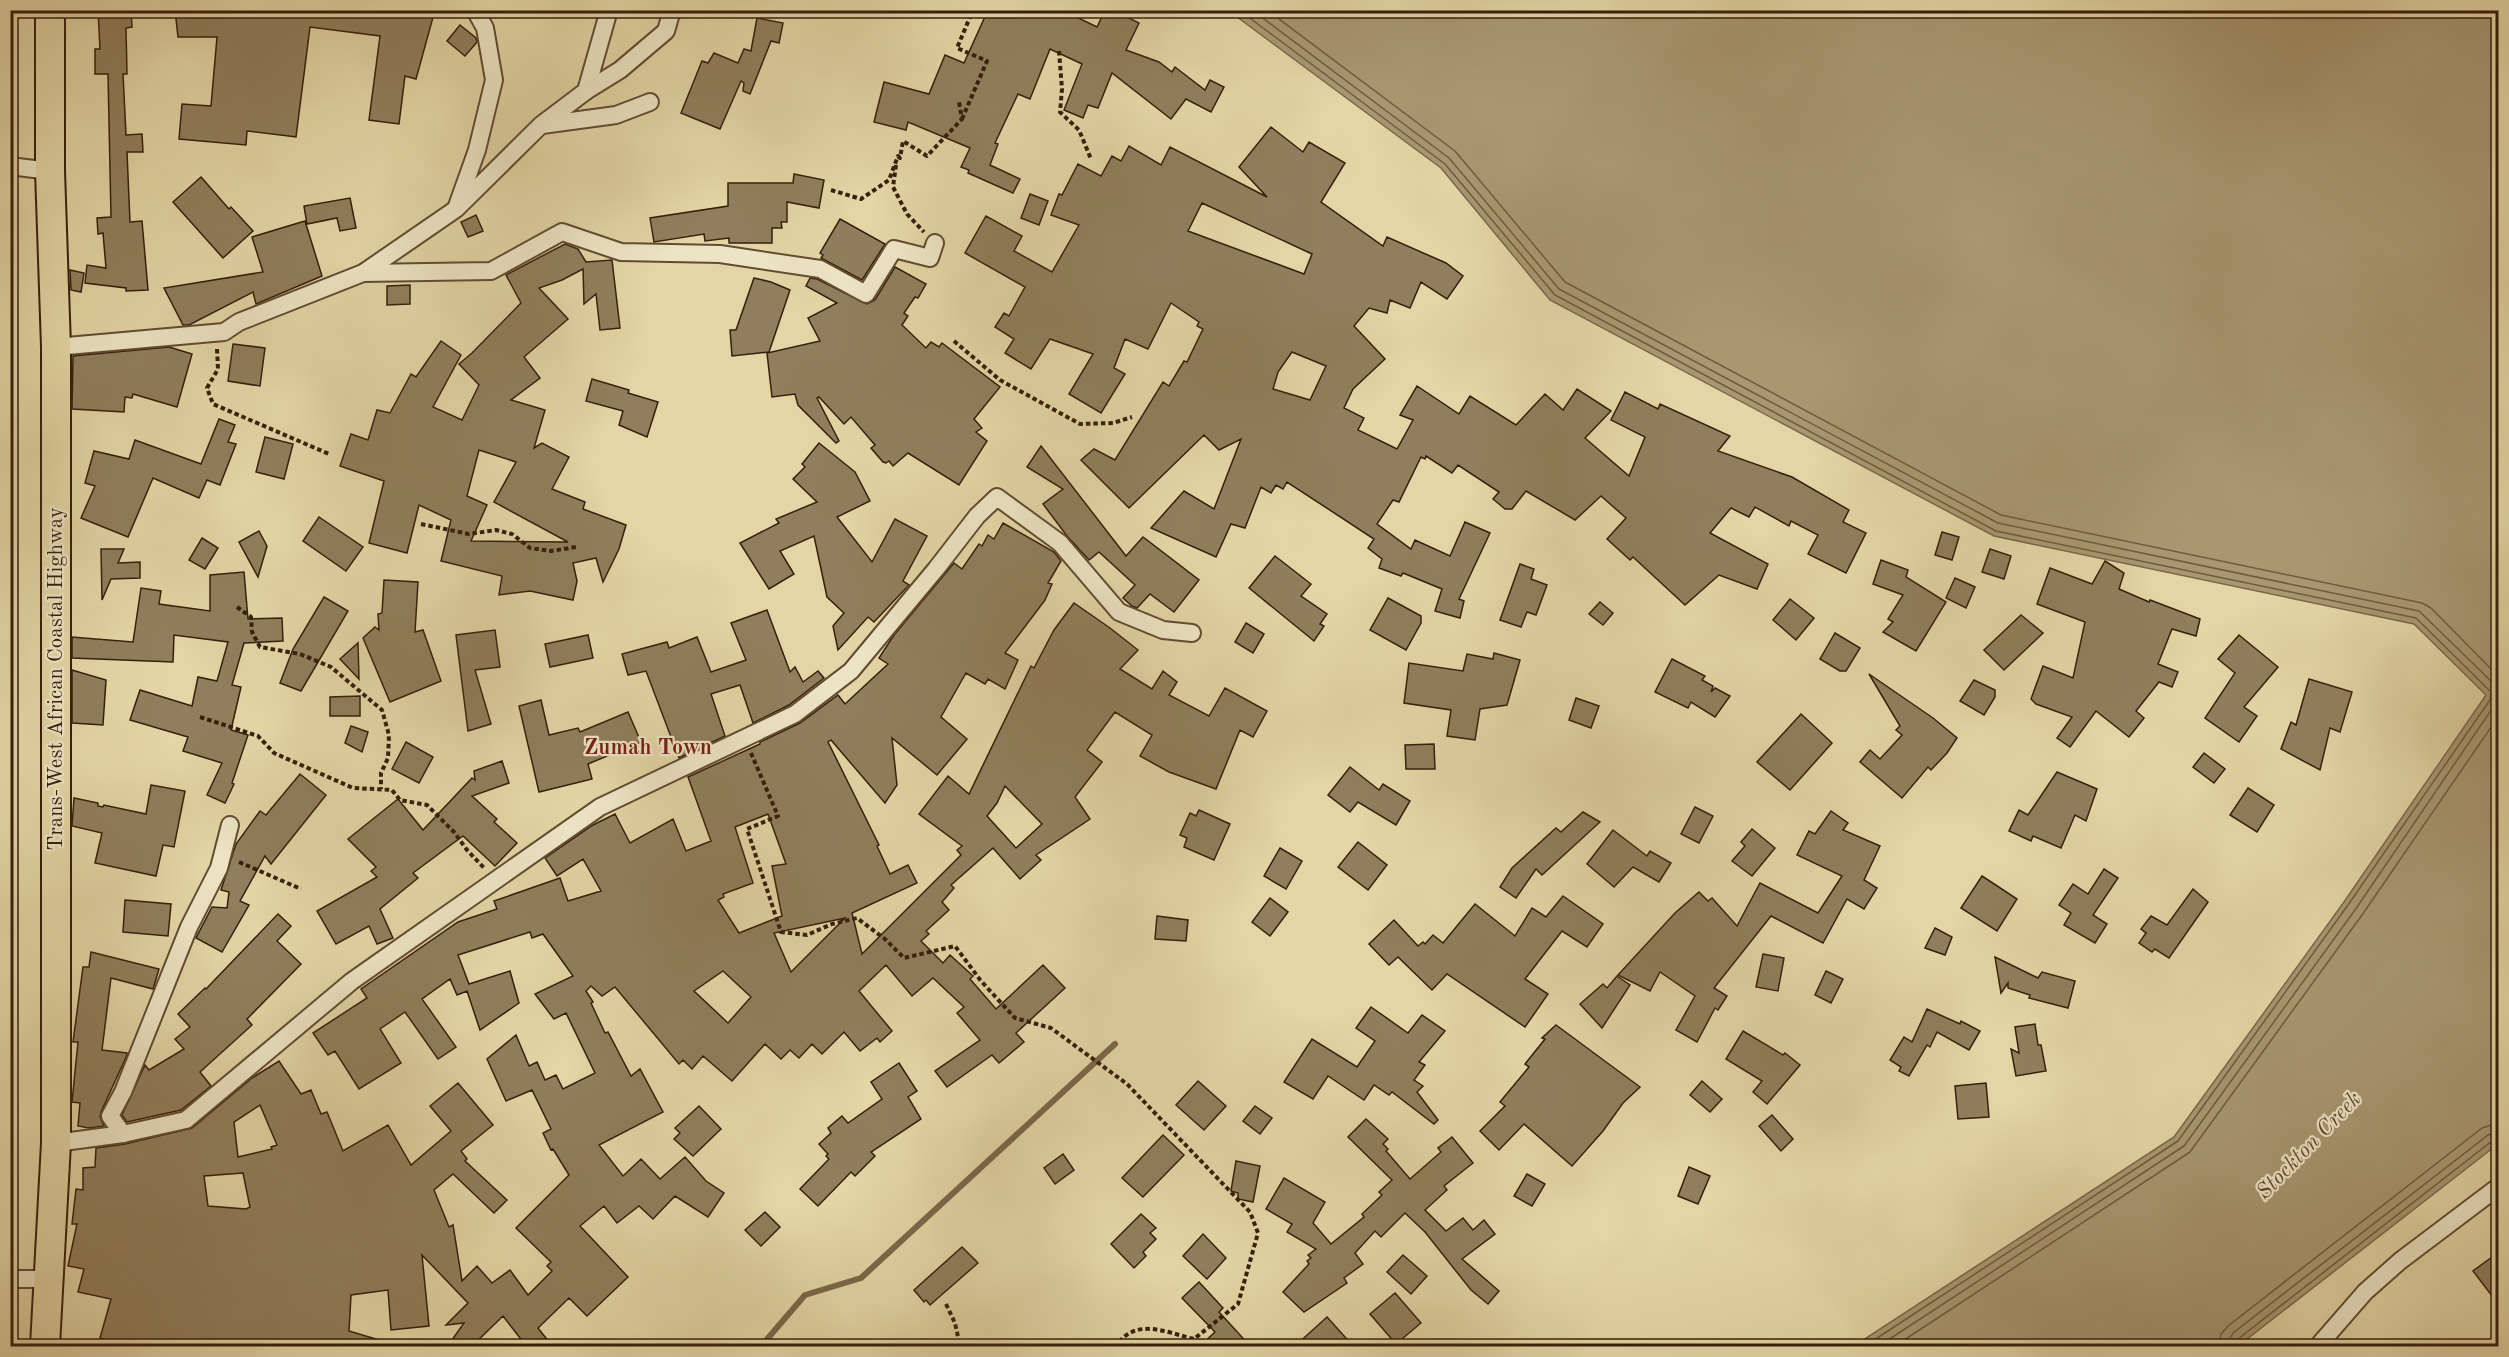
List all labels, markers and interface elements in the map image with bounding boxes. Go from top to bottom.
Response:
street label: Trans-West African Coastal Highway [46,507,67,851]
district label: Zumah Town [584,737,712,759]
water label: Stockton Creek [2252,1088,2366,1204]

